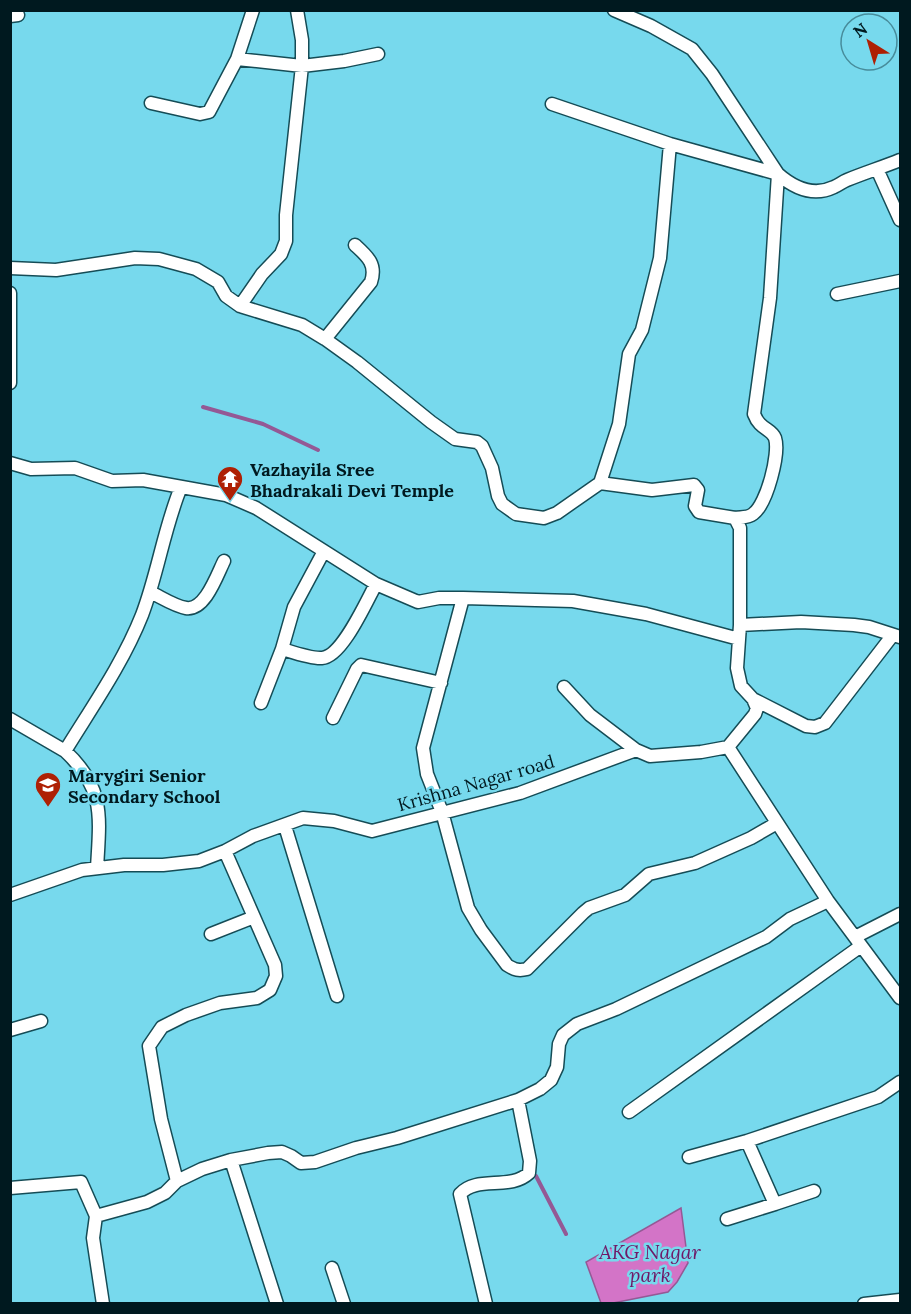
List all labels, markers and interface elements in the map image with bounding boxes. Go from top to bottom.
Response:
north arrow [839,12,899,72]
text: N [849,18,871,42]
place label: Vazhayila Sree Bhadrakali Devi Temple [250,458,454,502]
temple icon: Vazhayila Sree Bhadrakali Devi Temple [215,464,245,502]
street label: Krishna Nagar road [395,750,557,816]
place label: Marygiri Senior Secondary School [68,764,221,808]
school or university icon: Marygiri Senior Secondary School [33,770,63,808]
water label: AKG Nagar park [598,1239,702,1287]

